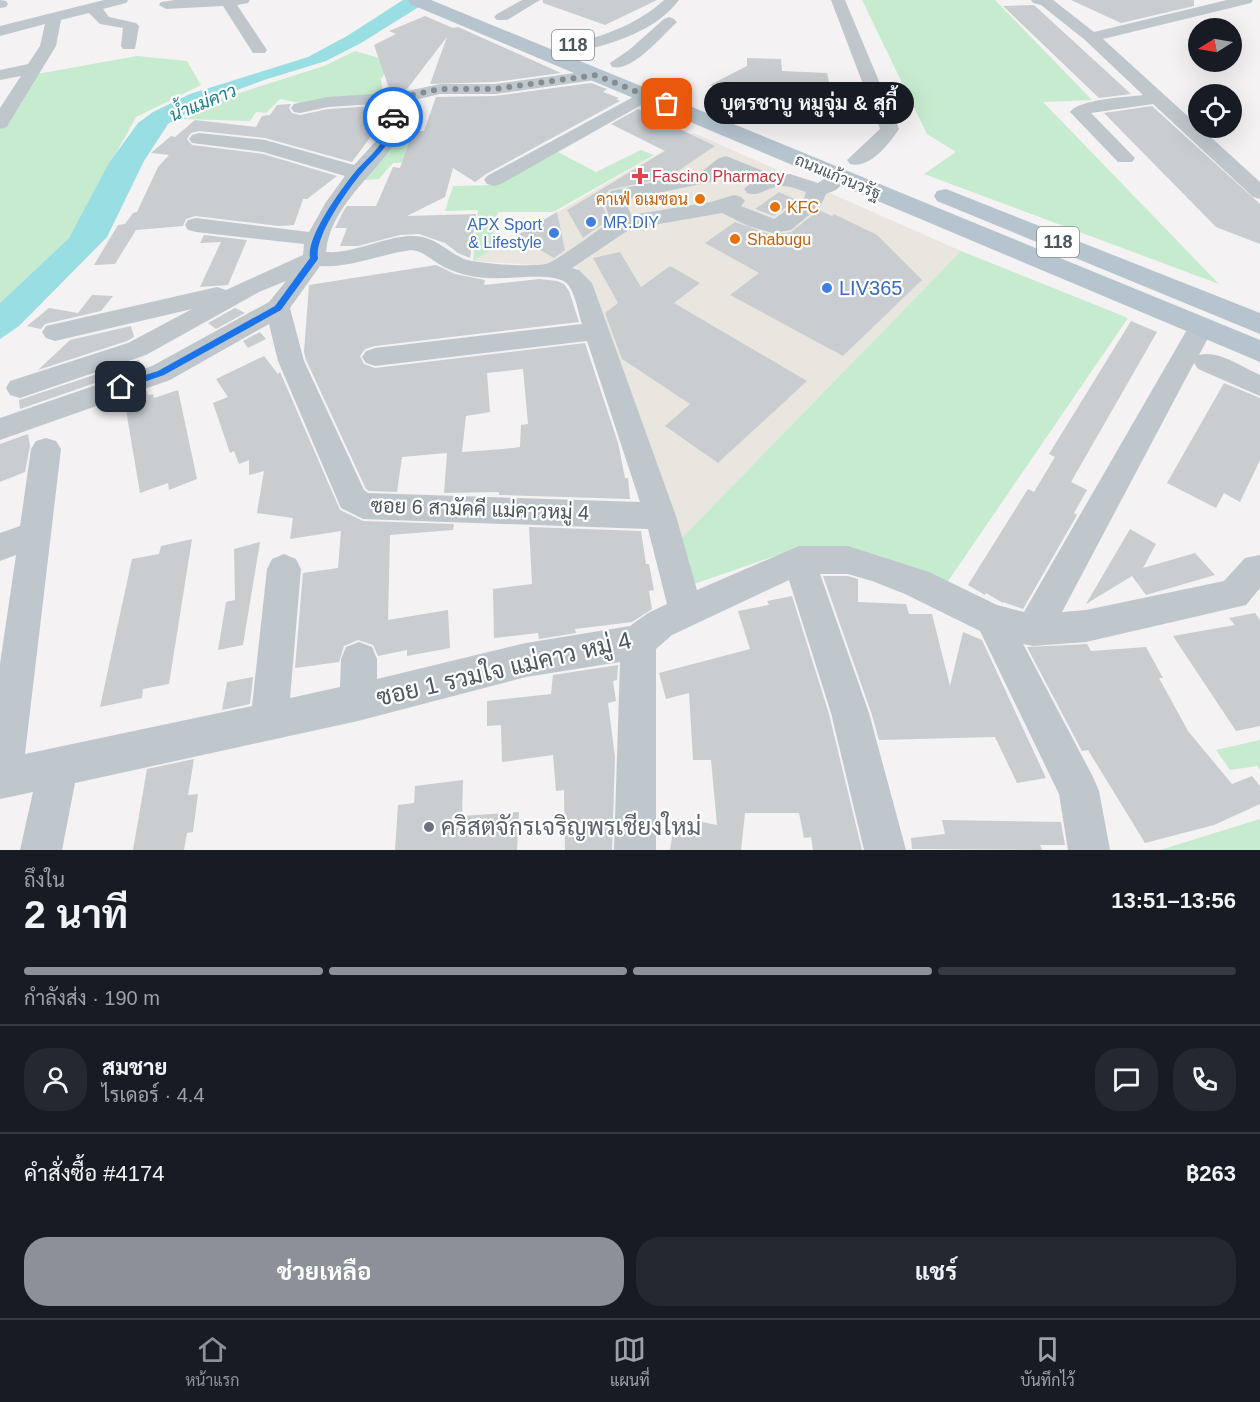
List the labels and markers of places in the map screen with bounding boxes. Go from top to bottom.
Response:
pin [641,78,692,129]
callout: บุตรชาบู หมูจุ่ม & สุกี้ [703,83,913,125]
place label: Fascino Pharmacy [652,168,785,185]
marker: Fascino Pharmacy [633,169,647,183]
place label: คาเฟ่ อเมซอน [596,190,688,208]
marker: คาเฟ่ อเมซอน [693,192,707,206]
place label: KFC [787,199,819,216]
marker: KFC [768,200,782,214]
place label: MR.DIY [603,214,659,231]
marker: MR.DIY [584,215,598,229]
place label: APX Sport & Lifestyle [467,216,543,251]
marker: APX Sport & Lifestyle [547,226,561,240]
place label: Shabugu [747,231,811,248]
marker: Shabugu [728,232,742,246]
place label: LIV365 [839,277,902,299]
marker: LIV365 [820,281,834,295]
pin [95,361,146,412]
place label: คริสตจักรเจริญพรเชียงใหม่ [441,811,701,841]
marker: คริสตจักรเจริญพรเชียงใหม่ [422,820,436,834]

